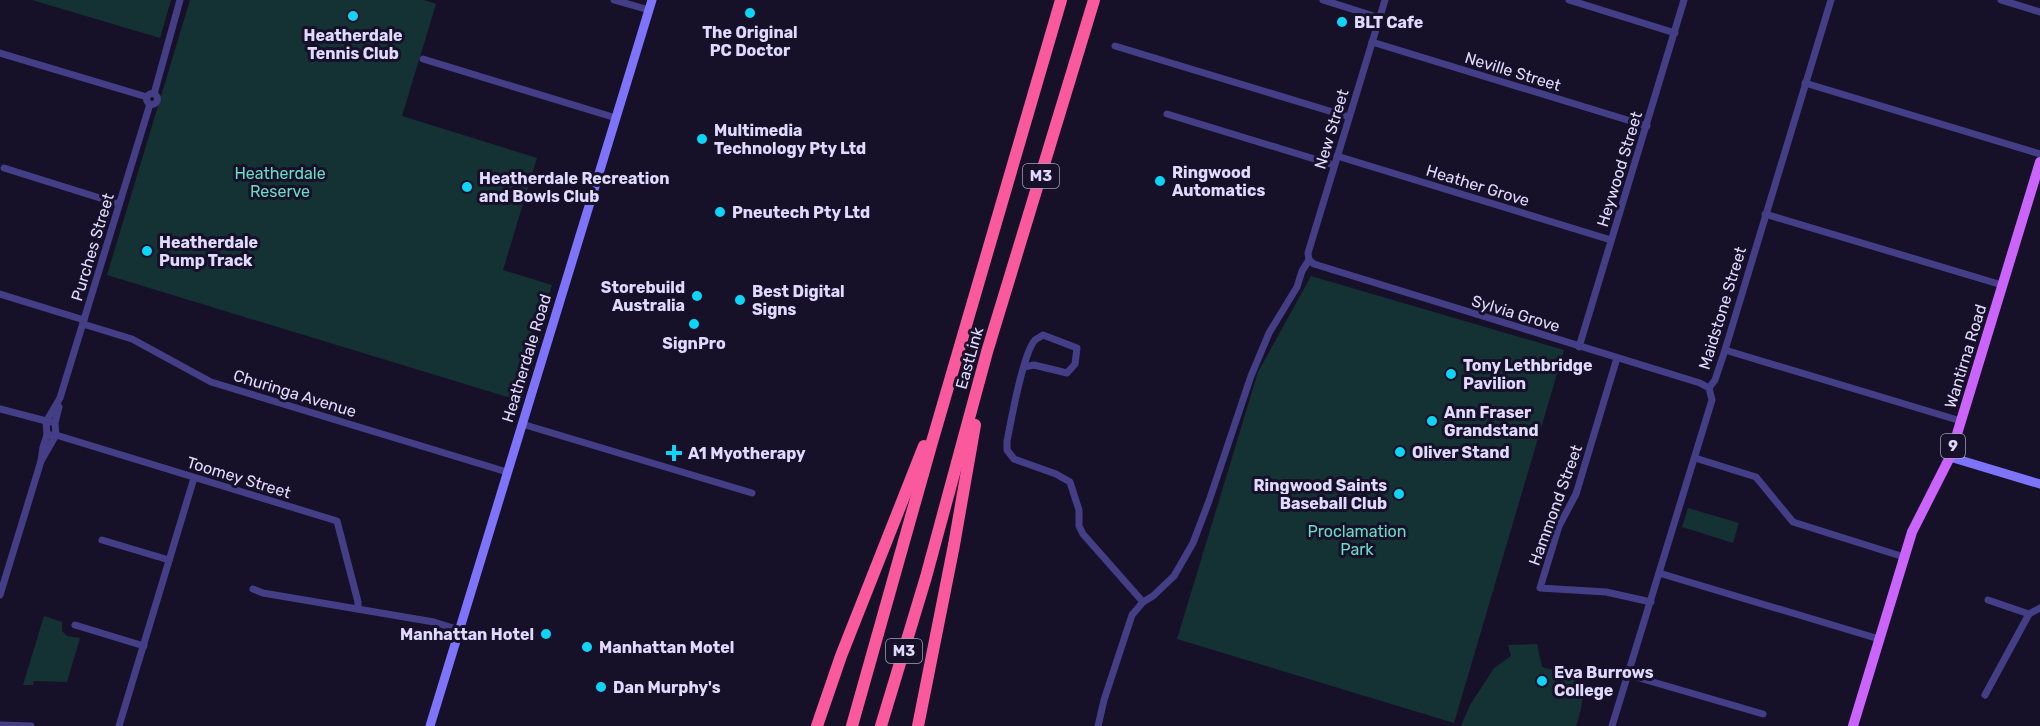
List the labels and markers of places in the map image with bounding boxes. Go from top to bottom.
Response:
marker: The Original PC Doctor [743,6,757,20]
marker: Heatherdale Tennis Club [346,9,360,23]
place label: BLT Cafe [1354,13,1423,32]
marker: BLT Cafe [1335,15,1349,29]
place label: The Original PC Doctor [702,23,798,60]
place label: Heatherdale Tennis Club [304,26,402,63]
place label: Multimedia Technology Pty Ltd [714,121,866,158]
marker: Multimedia Technology Pty Ltd [695,132,709,146]
place label: Ringwood Automatics [1172,163,1265,200]
place label: Heatherdale Recreation and Bowls Club [479,169,669,206]
marker: Ringwood Automatics [1153,174,1167,188]
marker: Heatherdale Recreation and Bowls Club [460,180,474,194]
place label: Pneutech Pty Ltd [732,203,870,222]
marker: Pneutech Pty Ltd [713,205,727,219]
place label: Heatherdale Pump Track [159,233,258,270]
marker: Heatherdale Pump Track [140,244,154,258]
place label: Storebuild Australia [601,278,685,315]
place label: Best Digital Signs [752,282,845,319]
marker: Storebuild Australia [690,289,704,303]
marker: Best Digital Signs [733,293,747,307]
marker: SignPro [687,317,701,331]
place label: SignPro [662,334,726,353]
place label: Tony Lethbridge Pavilion [1463,356,1593,393]
marker: Tony Lethbridge Pavilion [1444,367,1458,381]
place label: Ann Fraser Grandstand [1444,403,1539,440]
marker: Ann Fraser Grandstand [1425,414,1439,428]
place label: Oliver Stand [1412,443,1510,462]
marker: A1 Myotherapy [665,444,683,462]
place label: A1 Myotherapy [688,444,806,463]
marker: Oliver Stand [1393,445,1407,459]
place label: Ringwood Saints Baseball Club [1254,476,1387,513]
marker: Ringwood Saints Baseball Club [1392,487,1406,501]
place label: Manhattan Hotel [400,625,534,644]
marker: Manhattan Hotel [539,627,553,641]
place label: Manhattan Motel [599,638,734,657]
marker: Manhattan Motel [580,640,594,654]
place label: Eva Burrows College [1554,663,1654,700]
marker: Eva Burrows College [1535,674,1549,688]
place label: Dan Murphy's [613,678,721,697]
marker: Dan Murphy's [594,680,608,694]

